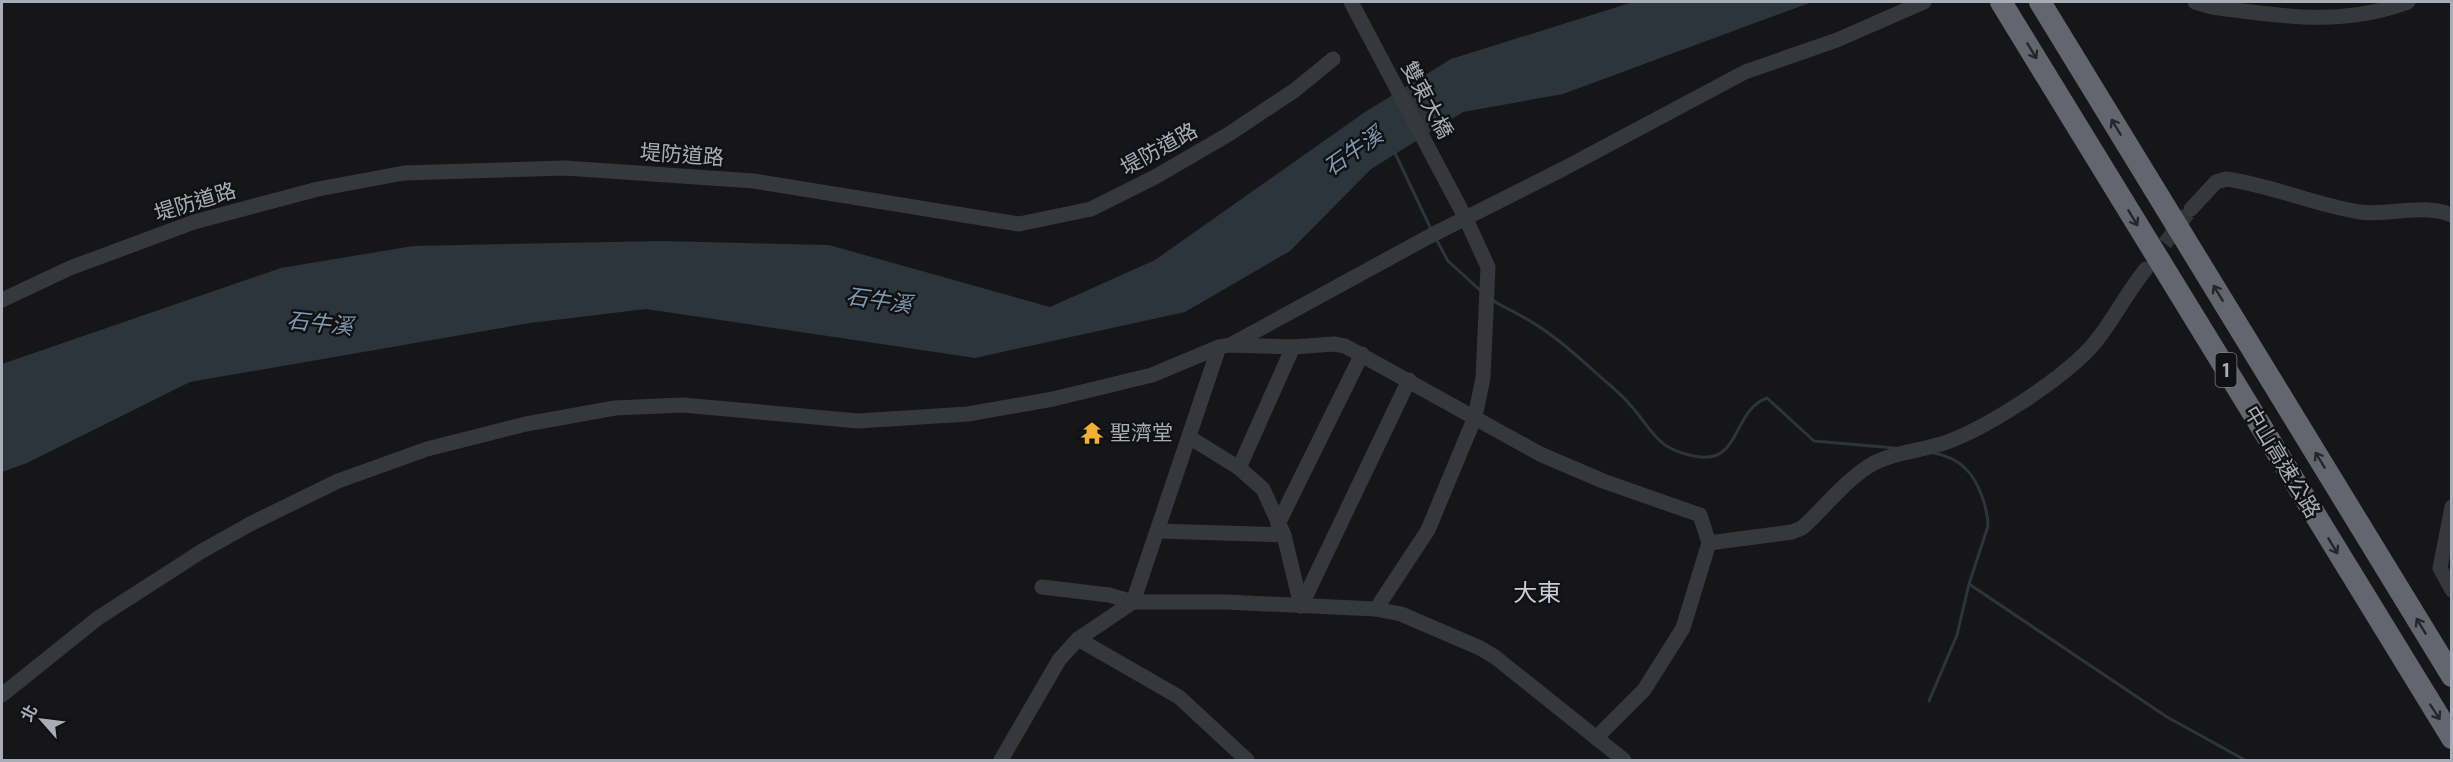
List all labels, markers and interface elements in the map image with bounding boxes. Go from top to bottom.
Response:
one-way arrow [2026,42,2038,59]
street label: 雙東大橋 [1395,56,1459,144]
street label: 堤防道路 [1115,116,1203,182]
water label: 石牛溪 [1318,119,1391,182]
one-way arrow [2110,119,2122,136]
street label: 堤防道路 [639,138,725,172]
street label: 堤防道路 [151,176,239,228]
one-way arrow [2128,209,2140,226]
water label: 石牛溪 [844,282,917,320]
one-way arrow [2212,285,2224,302]
water label: 石牛溪 [286,306,357,342]
road number: 1 [2216,353,2236,387]
street label: 中山高速公路 [2238,401,2326,523]
place label: 聖濟堂 [1110,419,1173,447]
temple icon: 聖濟堂 [1079,420,1105,446]
one-way arrow [2313,452,2325,469]
one-way arrow [2328,537,2340,554]
district label: 大東 [1513,577,1561,608]
one-way arrow [2415,618,2427,635]
north arrow [12,690,72,750]
text: 北 [16,701,42,725]
one-way arrow [2429,703,2441,720]

